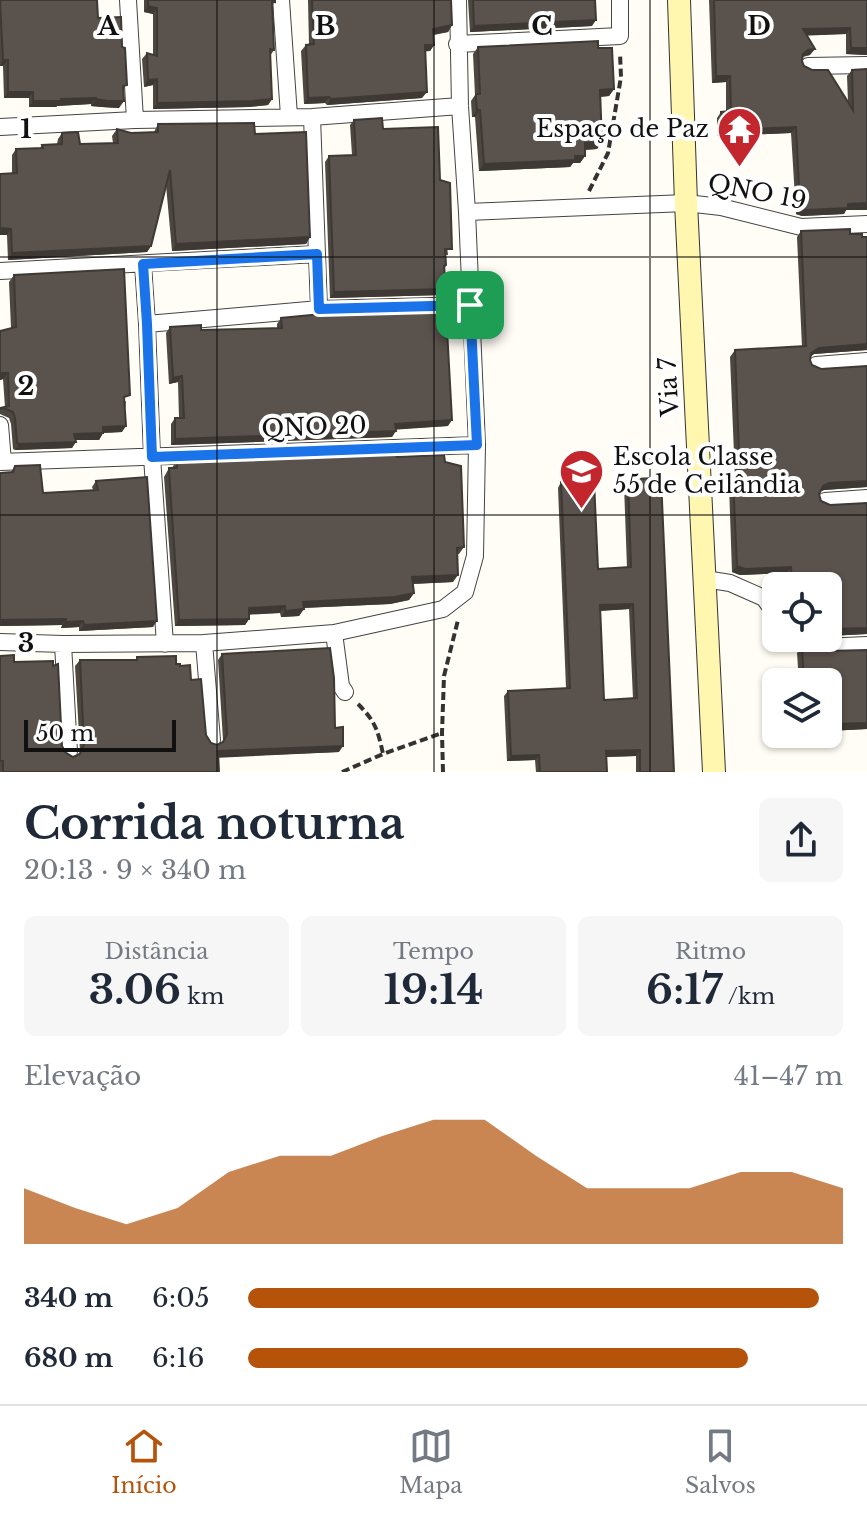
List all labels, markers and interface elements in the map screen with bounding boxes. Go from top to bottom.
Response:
text: A [96,10,119,42]
text: B [315,10,335,42]
text: C [531,10,553,42]
text: D [747,10,771,42]
temple icon: Espaço de Paz [716,105,764,168]
text: 1 [20,113,32,145]
place label: Espaço de Paz [536,114,709,143]
street label: QNO 19 [705,168,809,215]
pin [436,271,504,339]
icon: arrive [448,283,492,327]
street label: Via 7 [652,356,685,418]
text: 2 [18,370,34,402]
street label: QNO 20 [261,410,367,443]
place label: Escola Classe 55 de Ceilândia [613,442,801,499]
school or university icon: Escola Classe 55 de Ceilândia [558,447,606,510]
map controls [762,572,842,748]
button: locate [762,572,842,652]
text: 3 [18,627,34,659]
button: layers [762,668,842,748]
scale bar [24,716,176,752]
text: 50 m [36,720,94,747]
text: Corrida noturna [24,796,405,851]
button: share [759,798,843,882]
text: 20:13 · 9 × 340 m [24,854,246,886]
text: Distância [104,938,209,965]
text: Tempo [393,938,474,965]
text: Ritmo [675,938,746,965]
text: 3.06 [89,965,181,1015]
text: 19:14 [384,965,483,1015]
text: 6:17 [646,965,722,1015]
text: km [181,983,224,1010]
text: /km [722,983,775,1010]
text: Elevação [24,1060,141,1092]
text: 41–47 m [734,1060,843,1092]
text: 340 m [24,1282,113,1314]
text: 6:05 [152,1282,209,1314]
text: 680 m [24,1342,113,1374]
text: 6:16 [152,1342,204,1374]
tab: Início [111,1424,177,1499]
tab: Mapa [399,1424,463,1499]
tab: Salvos [685,1424,756,1499]

